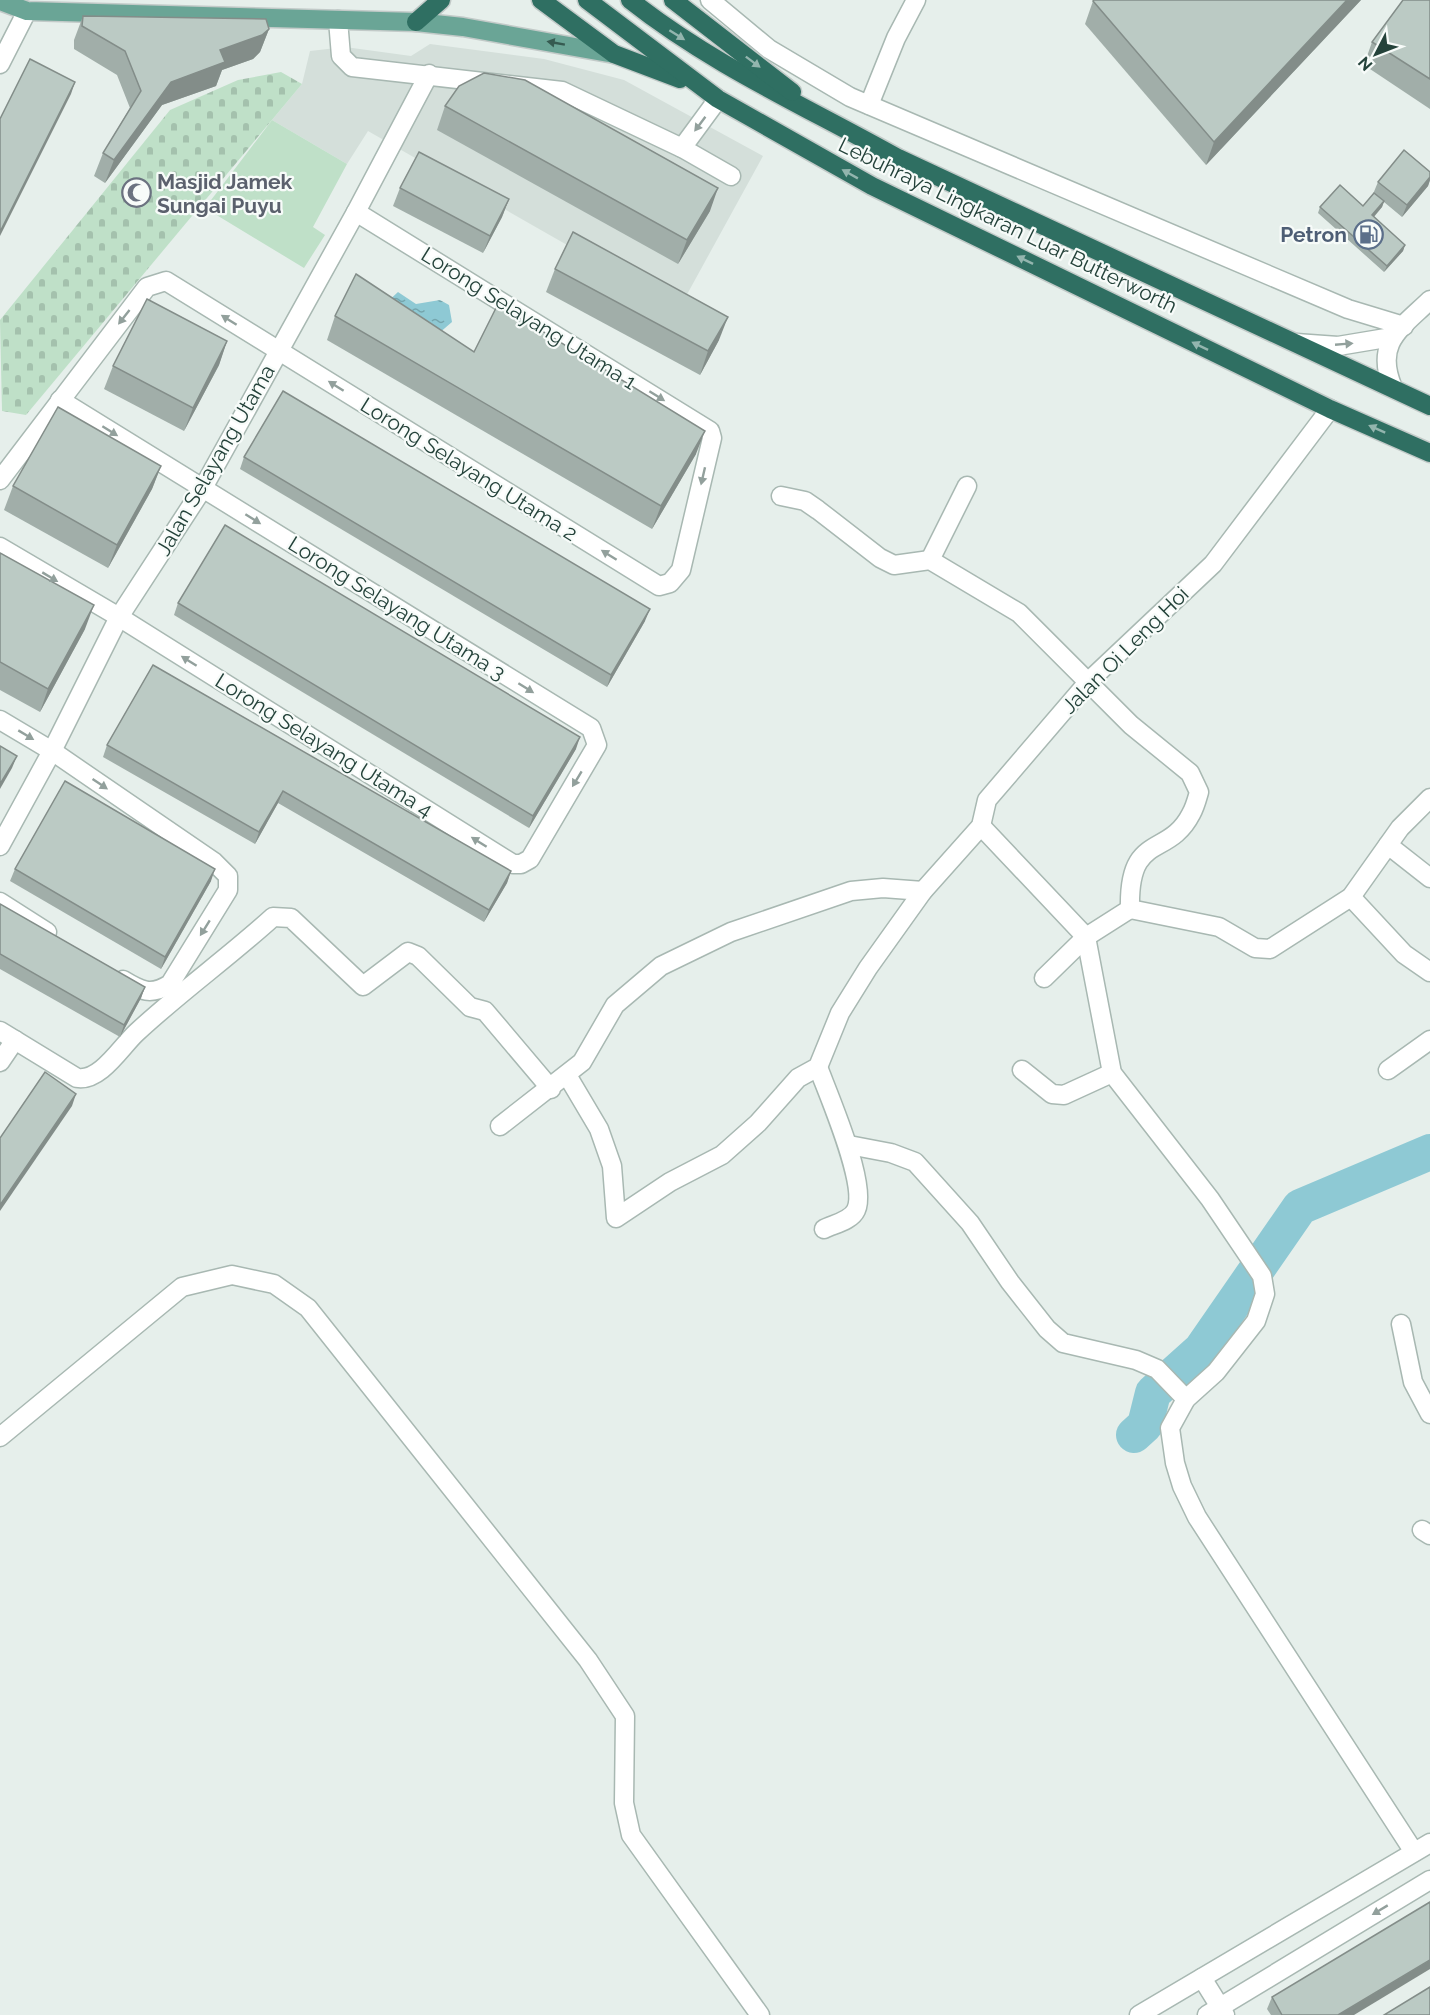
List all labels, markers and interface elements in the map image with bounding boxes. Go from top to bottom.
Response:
north arrow [1346,24,1406,84]
one-way arrow [669,29,686,40]
one-way arrow [546,39,565,48]
text: N [1354,53,1376,75]
one-way arrow [745,55,760,67]
one-way arrow [695,116,707,131]
street label: Lebuhraya Lingkaran Luar Butterworth [835,132,1181,318]
place label: Masjid Jamek Sungai Puyu [157,169,293,218]
one-way arrow [842,169,859,179]
mosque icon: Masjid Jamek Sungai Puyu [120,177,152,209]
fuel station icon: Petron [1352,218,1384,250]
place label: Petron [1280,222,1347,247]
street label: Lorong Selayang Utama 1 [417,241,641,395]
one-way arrow [1017,256,1034,265]
one-way arrow [118,310,130,325]
one-way arrow [221,315,237,326]
one-way arrow [1335,339,1354,349]
one-way arrow [1192,341,1209,350]
street label: Jalan Selayang Utama [150,360,280,560]
one-way arrow [328,381,344,392]
one-way arrow [649,391,665,402]
street label: Lorong Selayang Utama 2 [356,392,582,546]
one-way arrow [102,425,118,436]
one-way arrow [1368,425,1385,434]
one-way arrow [698,467,708,485]
one-way arrow [245,513,261,524]
street label: Lorong Selayang Utama 3 [284,531,510,685]
one-way arrow [601,550,617,561]
one-way arrow [42,571,58,582]
street label: Jalan Oi Leng Hoi [1056,581,1194,719]
one-way arrow [181,656,197,667]
street label: Lorong Selayang Utama 4 [211,668,437,822]
one-way arrow [518,682,534,693]
one-way arrow [18,730,34,741]
one-way arrow [572,771,582,788]
one-way arrow [92,778,108,790]
one-way arrow [471,837,487,848]
one-way arrow [199,920,210,936]
one-way arrow [1372,1905,1388,1916]

